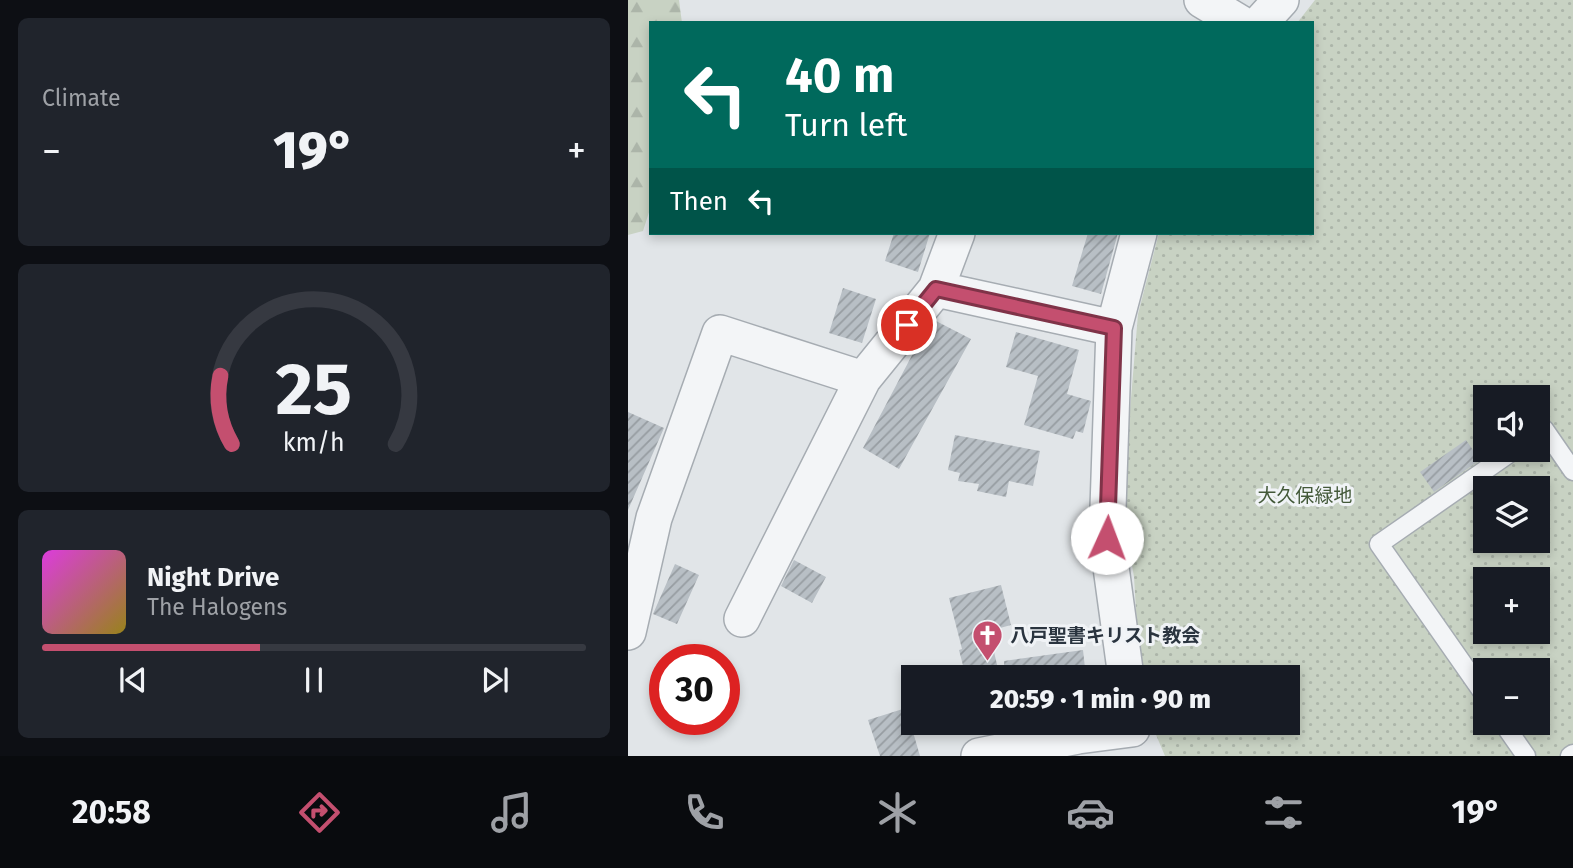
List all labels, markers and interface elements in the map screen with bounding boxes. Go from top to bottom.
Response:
text: 40 m [785,46,894,105]
icon: left [670,49,761,140]
text: Climate [42,84,121,112]
text: Turn left [785,106,907,144]
text: 19° [273,119,355,182]
text: − [42,128,61,174]
text: + [567,128,586,174]
icon: left [742,182,780,220]
text: Then [670,186,728,217]
pin [877,295,937,355]
icon: arrive [888,306,926,344]
text: 25 [276,346,352,433]
map controls [1473,385,1550,735]
button: sound [1473,385,1550,462]
text: km/h [283,428,345,458]
button: layers [1473,476,1550,553]
park label: 大久保緑地 [1257,484,1353,507]
position arrow [1070,501,1144,575]
text: Night Drive [147,562,279,593]
button: + [1473,567,1550,644]
text: The Halogens [147,593,287,621]
church icon: 八戸聖書キリスト教会 [970,618,1004,662]
place label: 八戸聖書キリスト教会 [1010,624,1200,647]
speed limit sign: 30 [649,644,740,735]
button: − [1473,658,1550,735]
icon: previous [114,661,152,699]
icon: pause [295,661,333,699]
icon: next [476,661,514,699]
text: 20:59 · 1 min · 90 m [990,684,1211,715]
icon: directions [295,788,344,837]
icon: music [487,788,536,837]
icon: phone [680,788,729,837]
icon: climate [873,788,922,837]
icon: car [1066,788,1115,837]
icon: filters [1259,788,1308,837]
text: 20:58 [72,793,151,831]
text: 19° [1452,793,1501,831]

